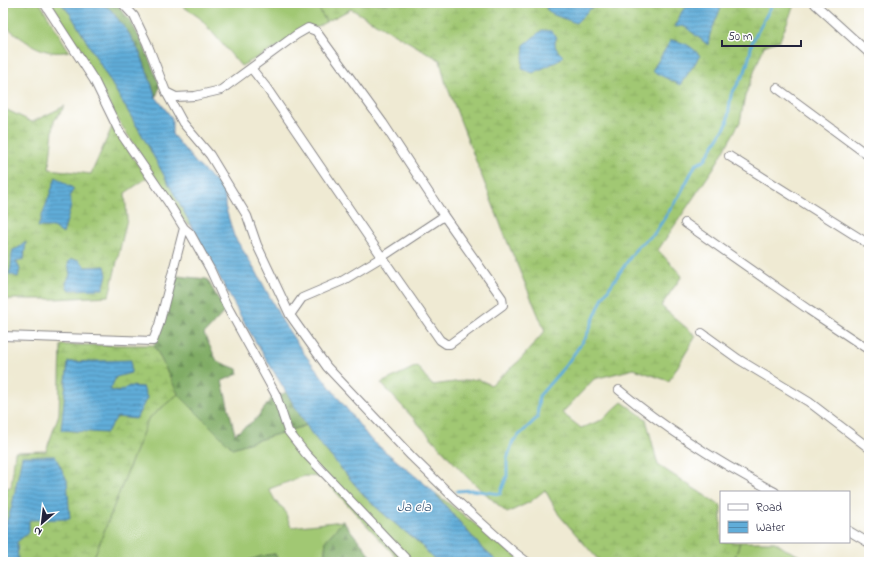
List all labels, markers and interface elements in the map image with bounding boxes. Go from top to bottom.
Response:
scale bar [722,22,801,48]
text: 50 m [728,28,752,46]
legend [720,491,850,543]
water label: Ja ela [397,497,431,518]
text: Road [756,499,782,517]
north arrow [22,503,62,543]
text: Water [756,519,785,537]
text: N [31,522,45,540]

